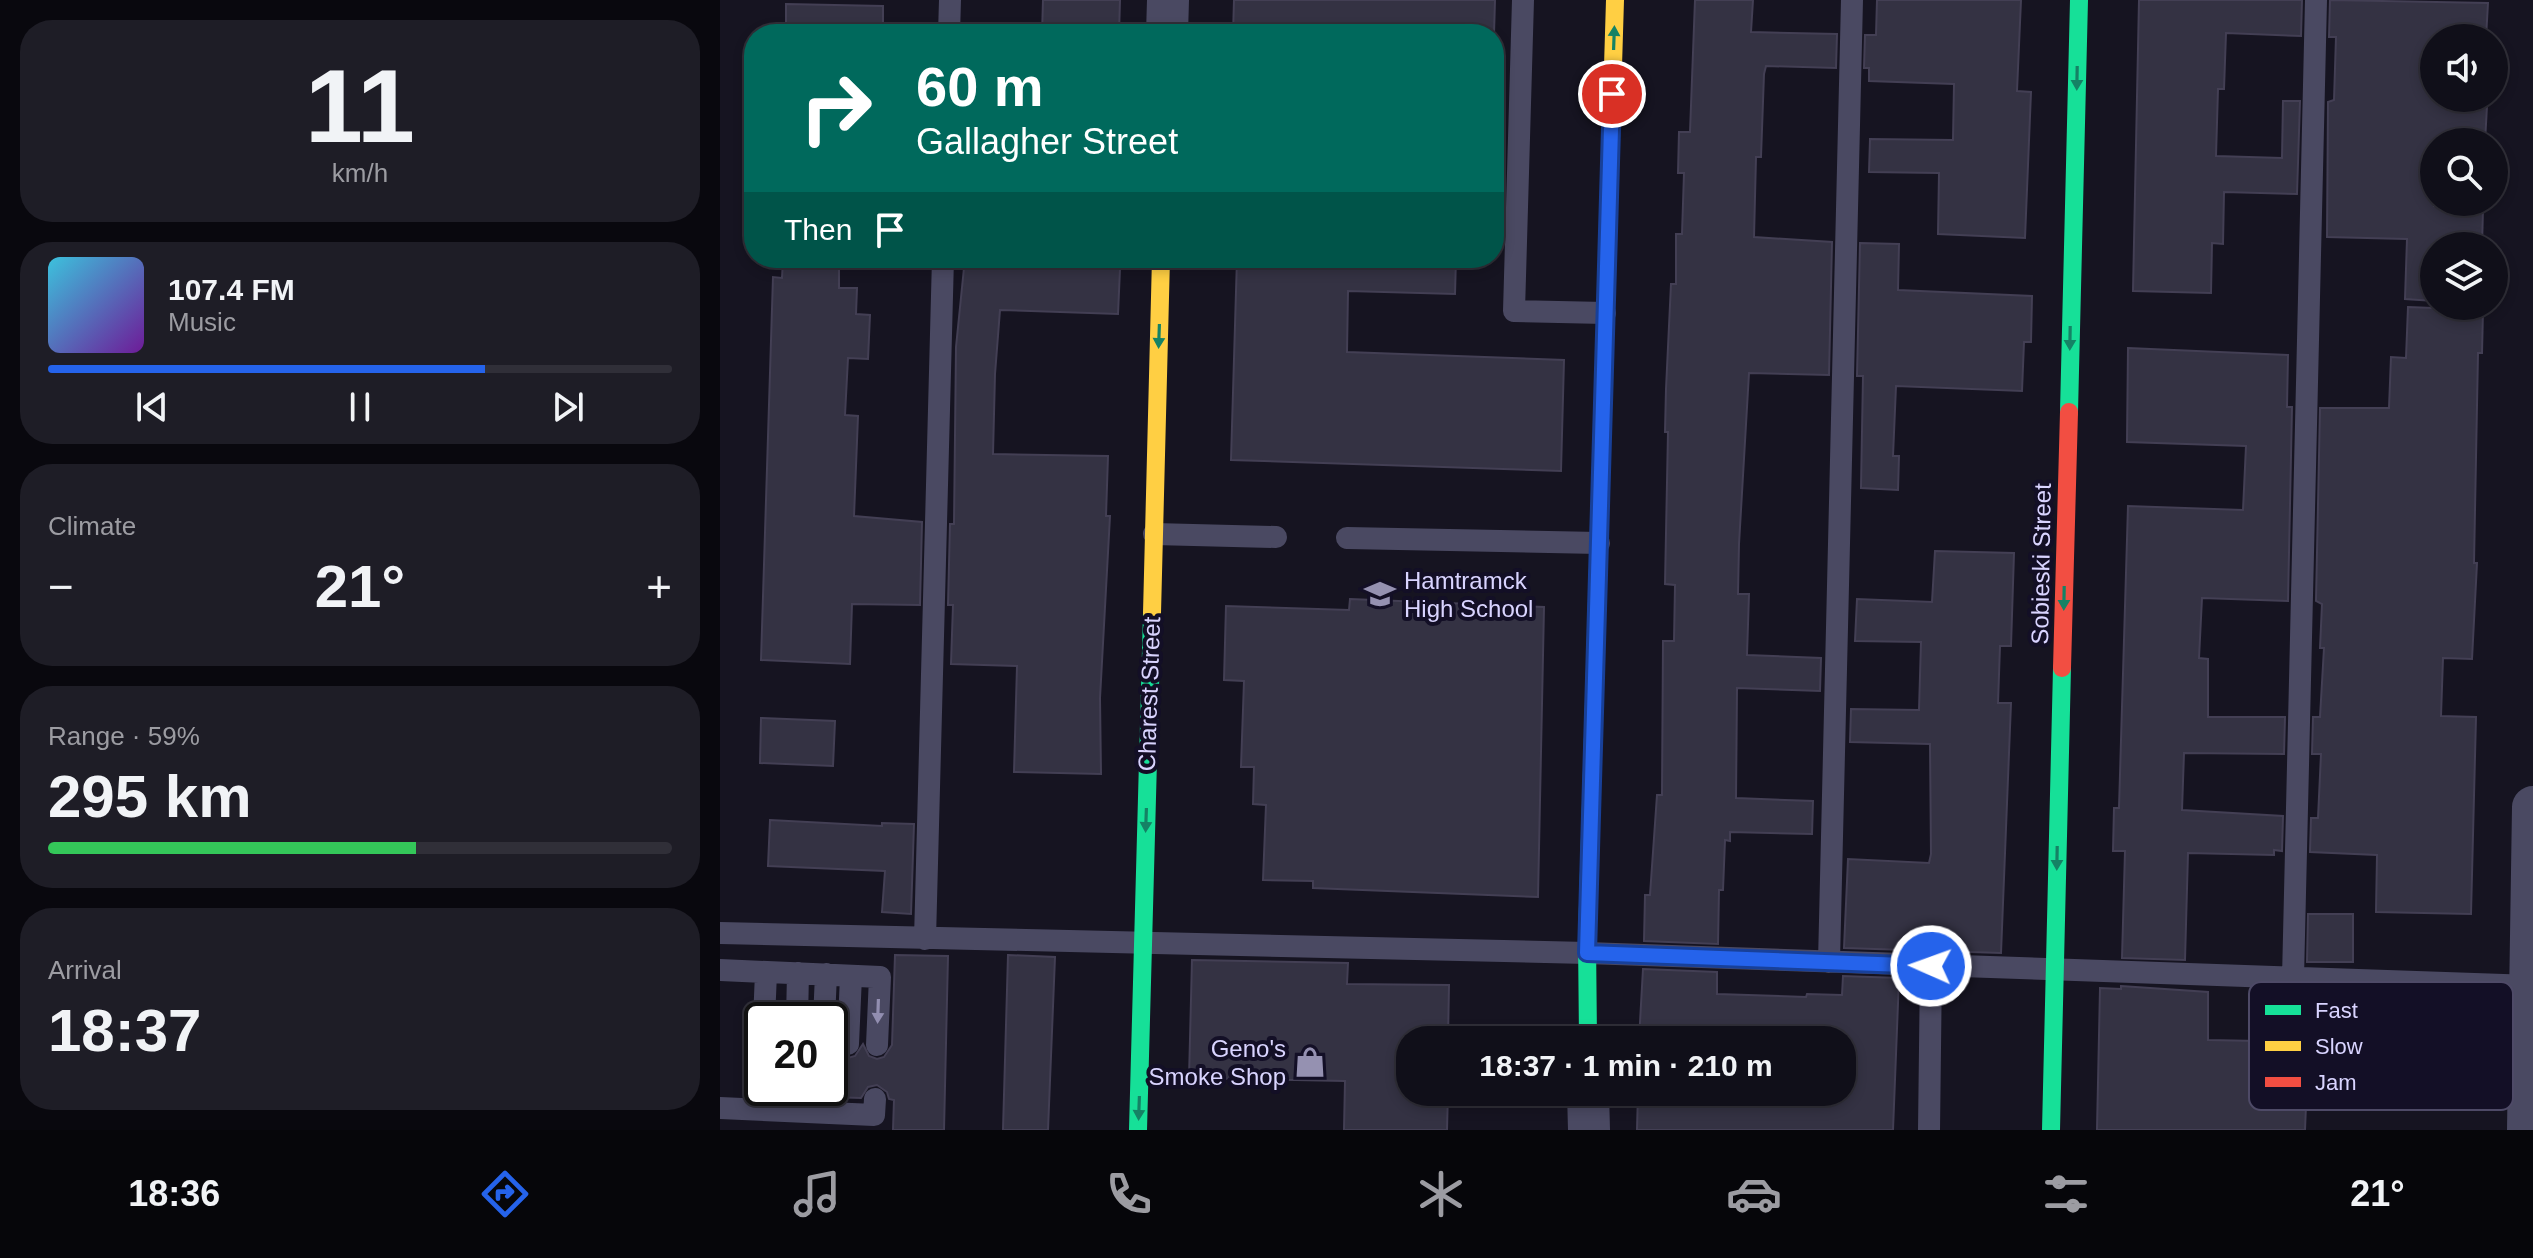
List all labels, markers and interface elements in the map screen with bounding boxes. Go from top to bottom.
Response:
map controls [2420,24,2508,320]
button: sound [2420,24,2508,112]
one-way arrow [1607,25,1620,50]
text: 11 [305,48,415,164]
text: 60 m [916,55,1044,118]
icon: right [784,56,888,160]
pin [1578,60,1646,128]
one-way arrow [2071,66,2083,91]
icon: arrive [1590,72,1634,116]
text: Gallagher Street [916,121,1178,162]
button: search [2420,128,2508,216]
text: km/h [332,158,388,188]
icon: arrive [868,208,912,252]
text: Then [784,213,852,246]
button: layers [2420,232,2508,320]
text: 107.4 FM [168,273,295,306]
text: Music [168,307,236,337]
one-way arrow [1153,324,1165,349]
one-way arrow [2064,326,2077,351]
icon: previous [130,385,174,429]
icon: pause [338,385,382,429]
icon: next [546,385,590,429]
street label: Sobieski Street [2026,483,2056,645]
text: Climate [48,511,136,541]
text: 21° [315,553,405,620]
text: − [48,562,74,611]
text: + [646,562,672,611]
place label: Hamtramck High School [1404,567,1533,622]
school or university icon: Hamtramck High School [1363,577,1397,611]
one-way arrow [2058,586,2070,611]
street label: Charest Street [1133,616,1165,772]
text: Range · 59% [48,721,200,751]
text: 295 km [48,763,252,830]
one-way arrow [1140,808,1153,833]
one-way arrow [2051,846,2064,871]
position arrow [1889,924,1973,1008]
text: Arrival [48,955,122,985]
legend [2249,982,2513,1110]
text: 18:37 [48,997,201,1064]
text: Fast [2315,998,2358,1023]
one-way arrow [872,999,885,1024]
speed limit sign: 20 [744,1002,848,1106]
text: Slow [2315,1034,2363,1059]
place label: Geno's Smoke Shop [1149,1035,1286,1090]
shop icon: Geno's Smoke Shop [1293,1045,1327,1079]
text: 18:37 · 1 min · 210 m [1479,1049,1773,1082]
text: Jam [2315,1070,2357,1095]
one-way arrow [1132,1096,1145,1121]
icon: directions [477,1166,533,1222]
icon: music [789,1166,845,1222]
icon: phone [1101,1166,1157,1222]
icon: climate [1413,1166,1469,1222]
icon: car [1726,1166,1782,1222]
icon: filters [2038,1166,2094,1222]
text: 18:36 [128,1173,220,1214]
text: 21° [2350,1173,2405,1214]

